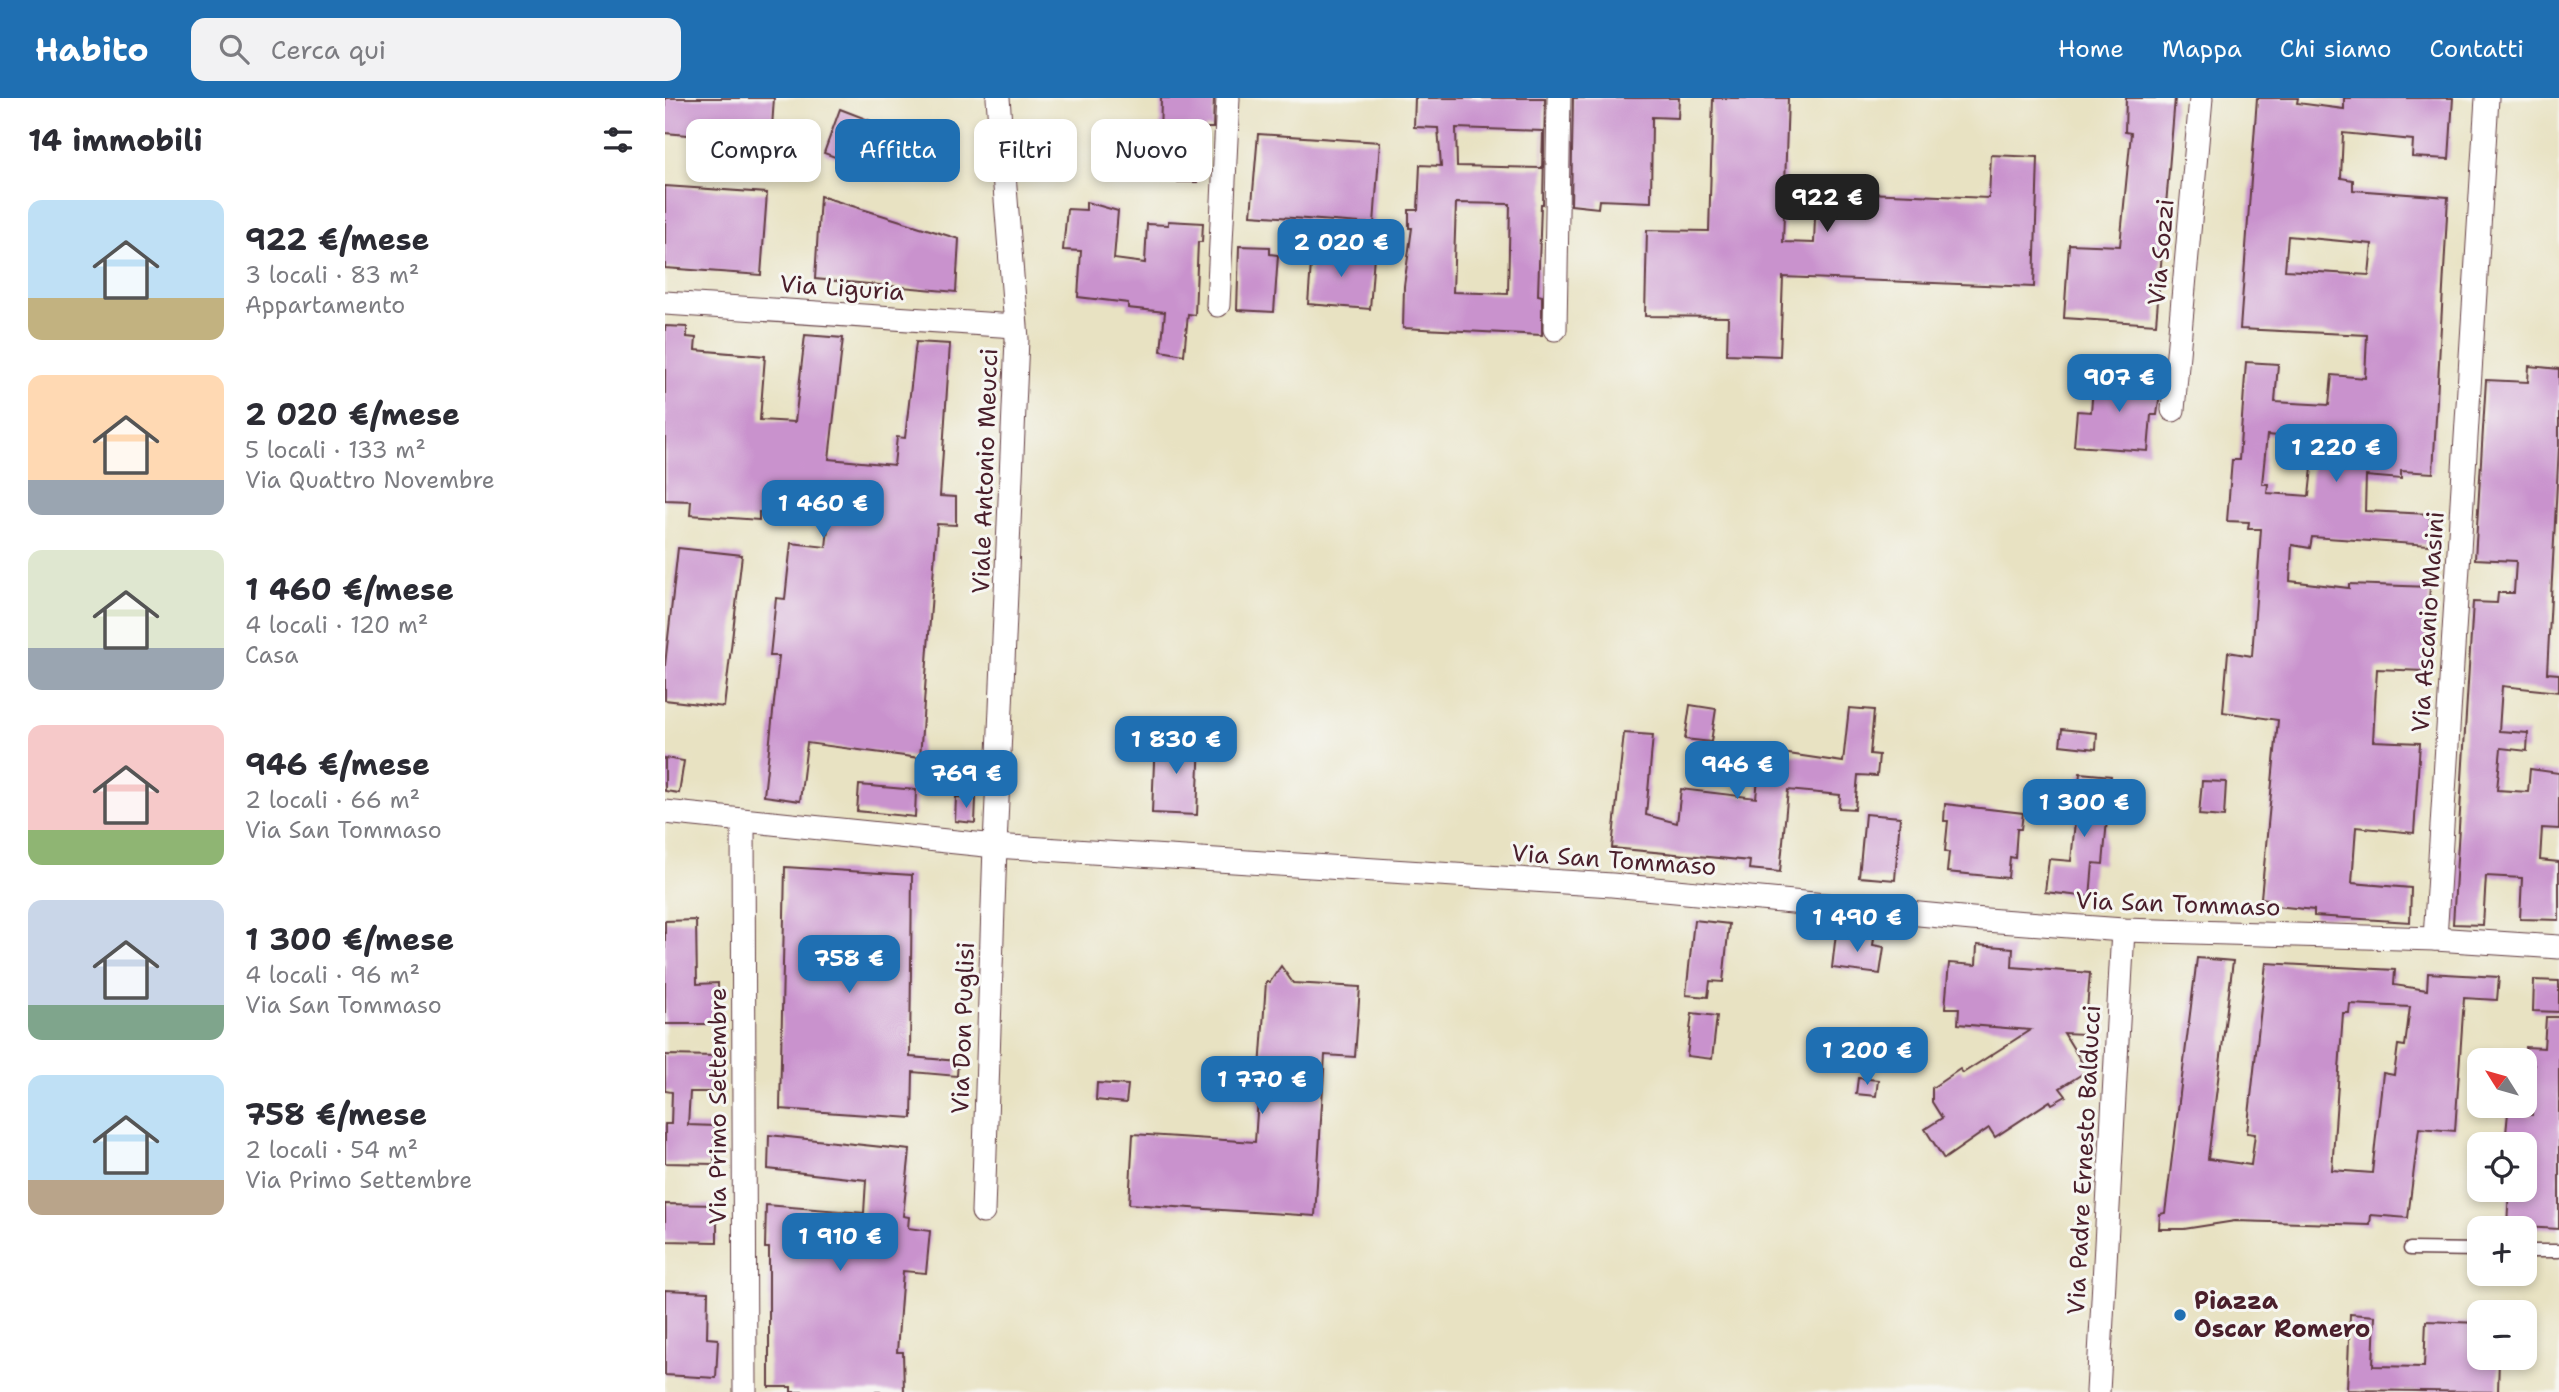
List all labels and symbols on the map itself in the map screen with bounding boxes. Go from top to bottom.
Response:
pin: 922 € [1778,174,1876,234]
street label: Via Sozzi [2140,197,2182,307]
pin: 2 020 € [1276,220,1406,279]
street label: Via Liguria [779,268,905,308]
street label: Viale Antonio Meucci [965,348,1005,594]
pin: 907 € [2070,354,2168,414]
pin: 1 220 € [2271,424,2401,484]
pin: 1 460 € [758,480,888,540]
street label: Via Ascanio Masini [2404,510,2452,734]
pin: 1 830 € [1111,716,1241,776]
pin: 946 € [1688,742,1786,801]
pin: 769 € [917,750,1015,810]
pin: 1 300 € [2019,780,2149,839]
street label: Via San Tommaso [1511,837,1717,883]
street label: Via San Tommaso [2075,884,2281,924]
pin: 1 490 € [1792,894,1922,954]
pin: 758 € [800,936,898,995]
street label: Via Don Puglisi [944,941,982,1115]
street label: Via Primo Settembre [702,987,734,1225]
street label: Via Padre Ernesto Balducci [2060,1004,2108,1316]
pin: 1 200 € [1802,1028,1932,1087]
north arrow [2467,1048,2537,1118]
pin: 1 770 € [1197,1056,1327,1116]
pin: 1 910 € [775,1214,905,1273]
place label: Piazza Oscar Romero [2194,1285,2370,1345]
marker: Piazza Oscar Romero [2172,1307,2188,1323]

